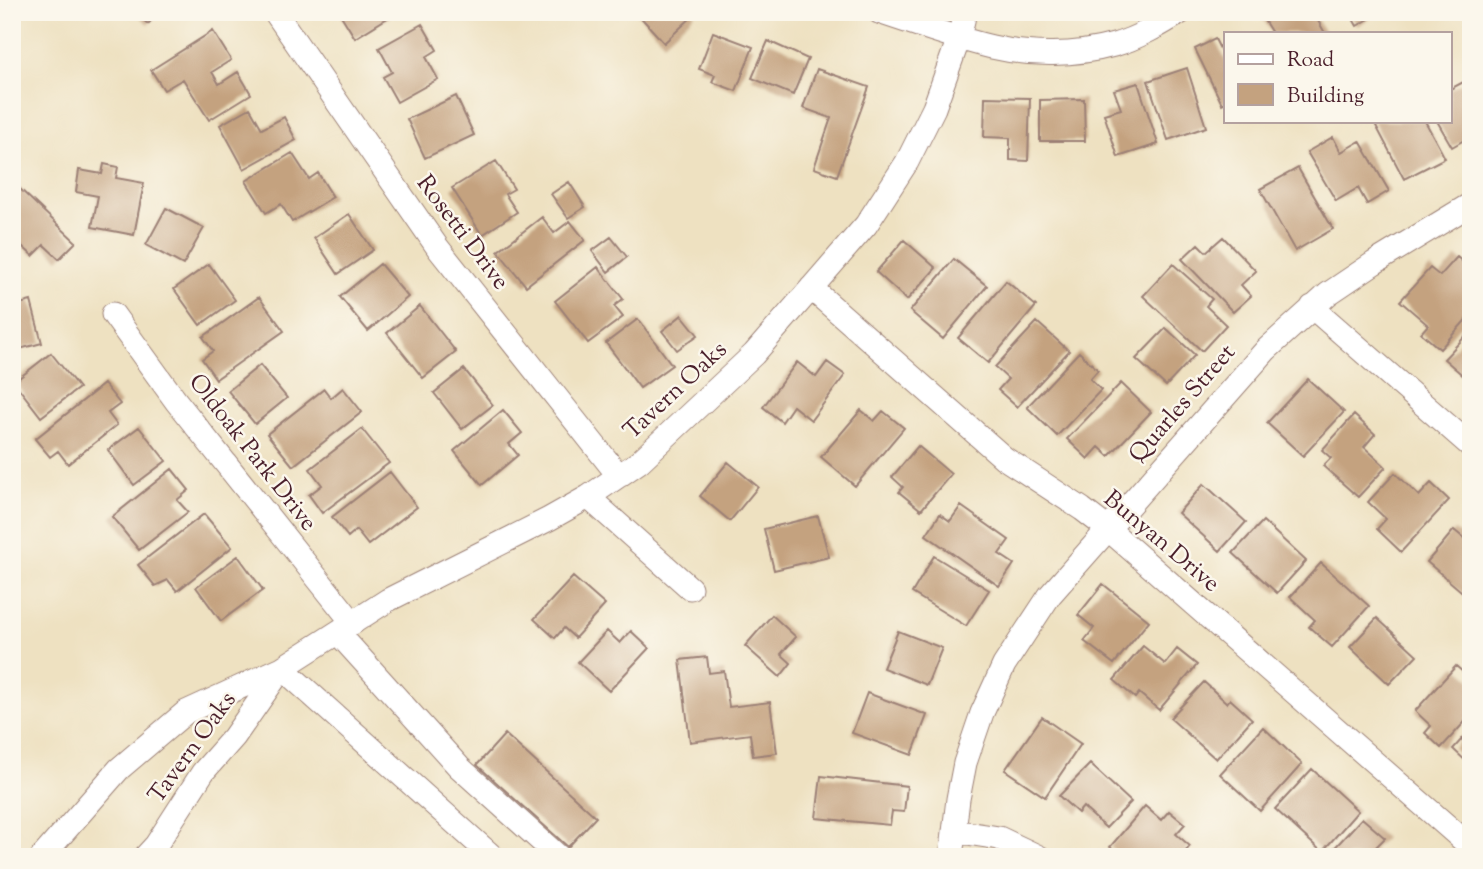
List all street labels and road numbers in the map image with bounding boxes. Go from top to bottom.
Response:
street label: Rosetti Drive [407,168,517,298]
street label: Tavern Oaks [617,334,735,448]
street label: Quarles Street [1122,337,1244,471]
street label: Oldoak Park Drive [180,367,324,539]
street label: Bunyan Drive [1095,483,1227,601]
street label: Tavern Oaks [141,685,245,811]

